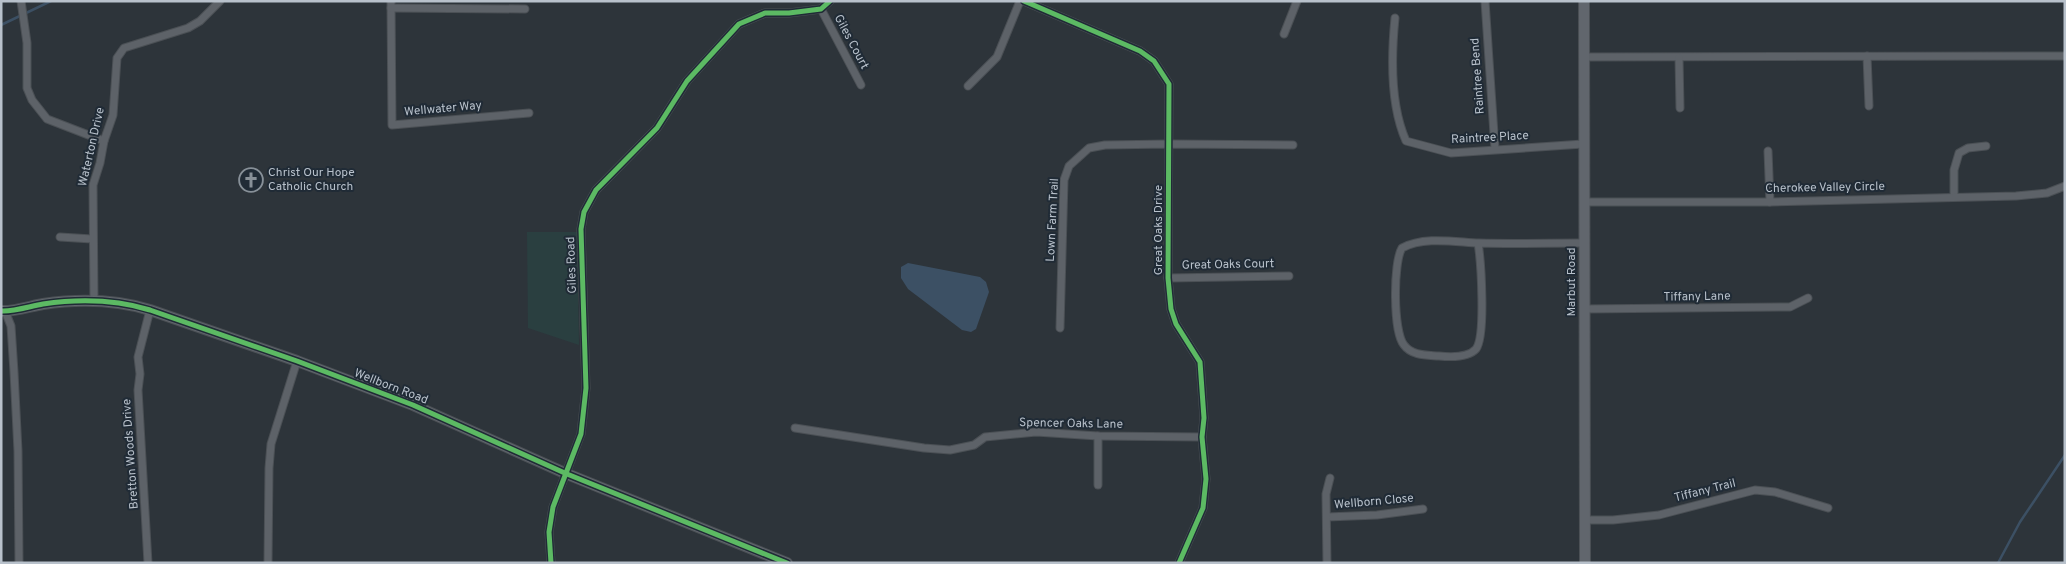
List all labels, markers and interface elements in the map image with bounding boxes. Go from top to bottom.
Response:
street label: Giles Court [830,12,872,72]
street label: Raintree Bend [1467,37,1489,115]
street label: Wellwater Way [404,98,482,120]
street label: Waterton Drive [75,106,109,188]
street label: Raintree Place [1451,128,1529,148]
place label: Christ Our Hope Catholic Church [268,165,355,195]
church icon: Christ Our Hope Catholic Church [238,167,264,193]
street label: Lown Farm Trail [1043,178,1063,262]
street label: Cherokee Valley Circle [1765,179,1885,197]
street label: Great Oaks Drive [1151,185,1167,275]
street label: Giles Road [563,236,581,294]
street label: Marbut Road [1564,247,1580,317]
street label: Great Oaks Court [1182,256,1274,274]
street label: Tiffany Lane [1663,288,1731,306]
street label: Wellborn Road [352,366,430,408]
street label: Bretton Woods Drive [119,398,143,510]
street label: Spencer Oaks Lane [1019,415,1123,433]
street label: Tiffany Trail [1673,476,1737,506]
street label: Wellborn Close [1334,491,1414,513]

